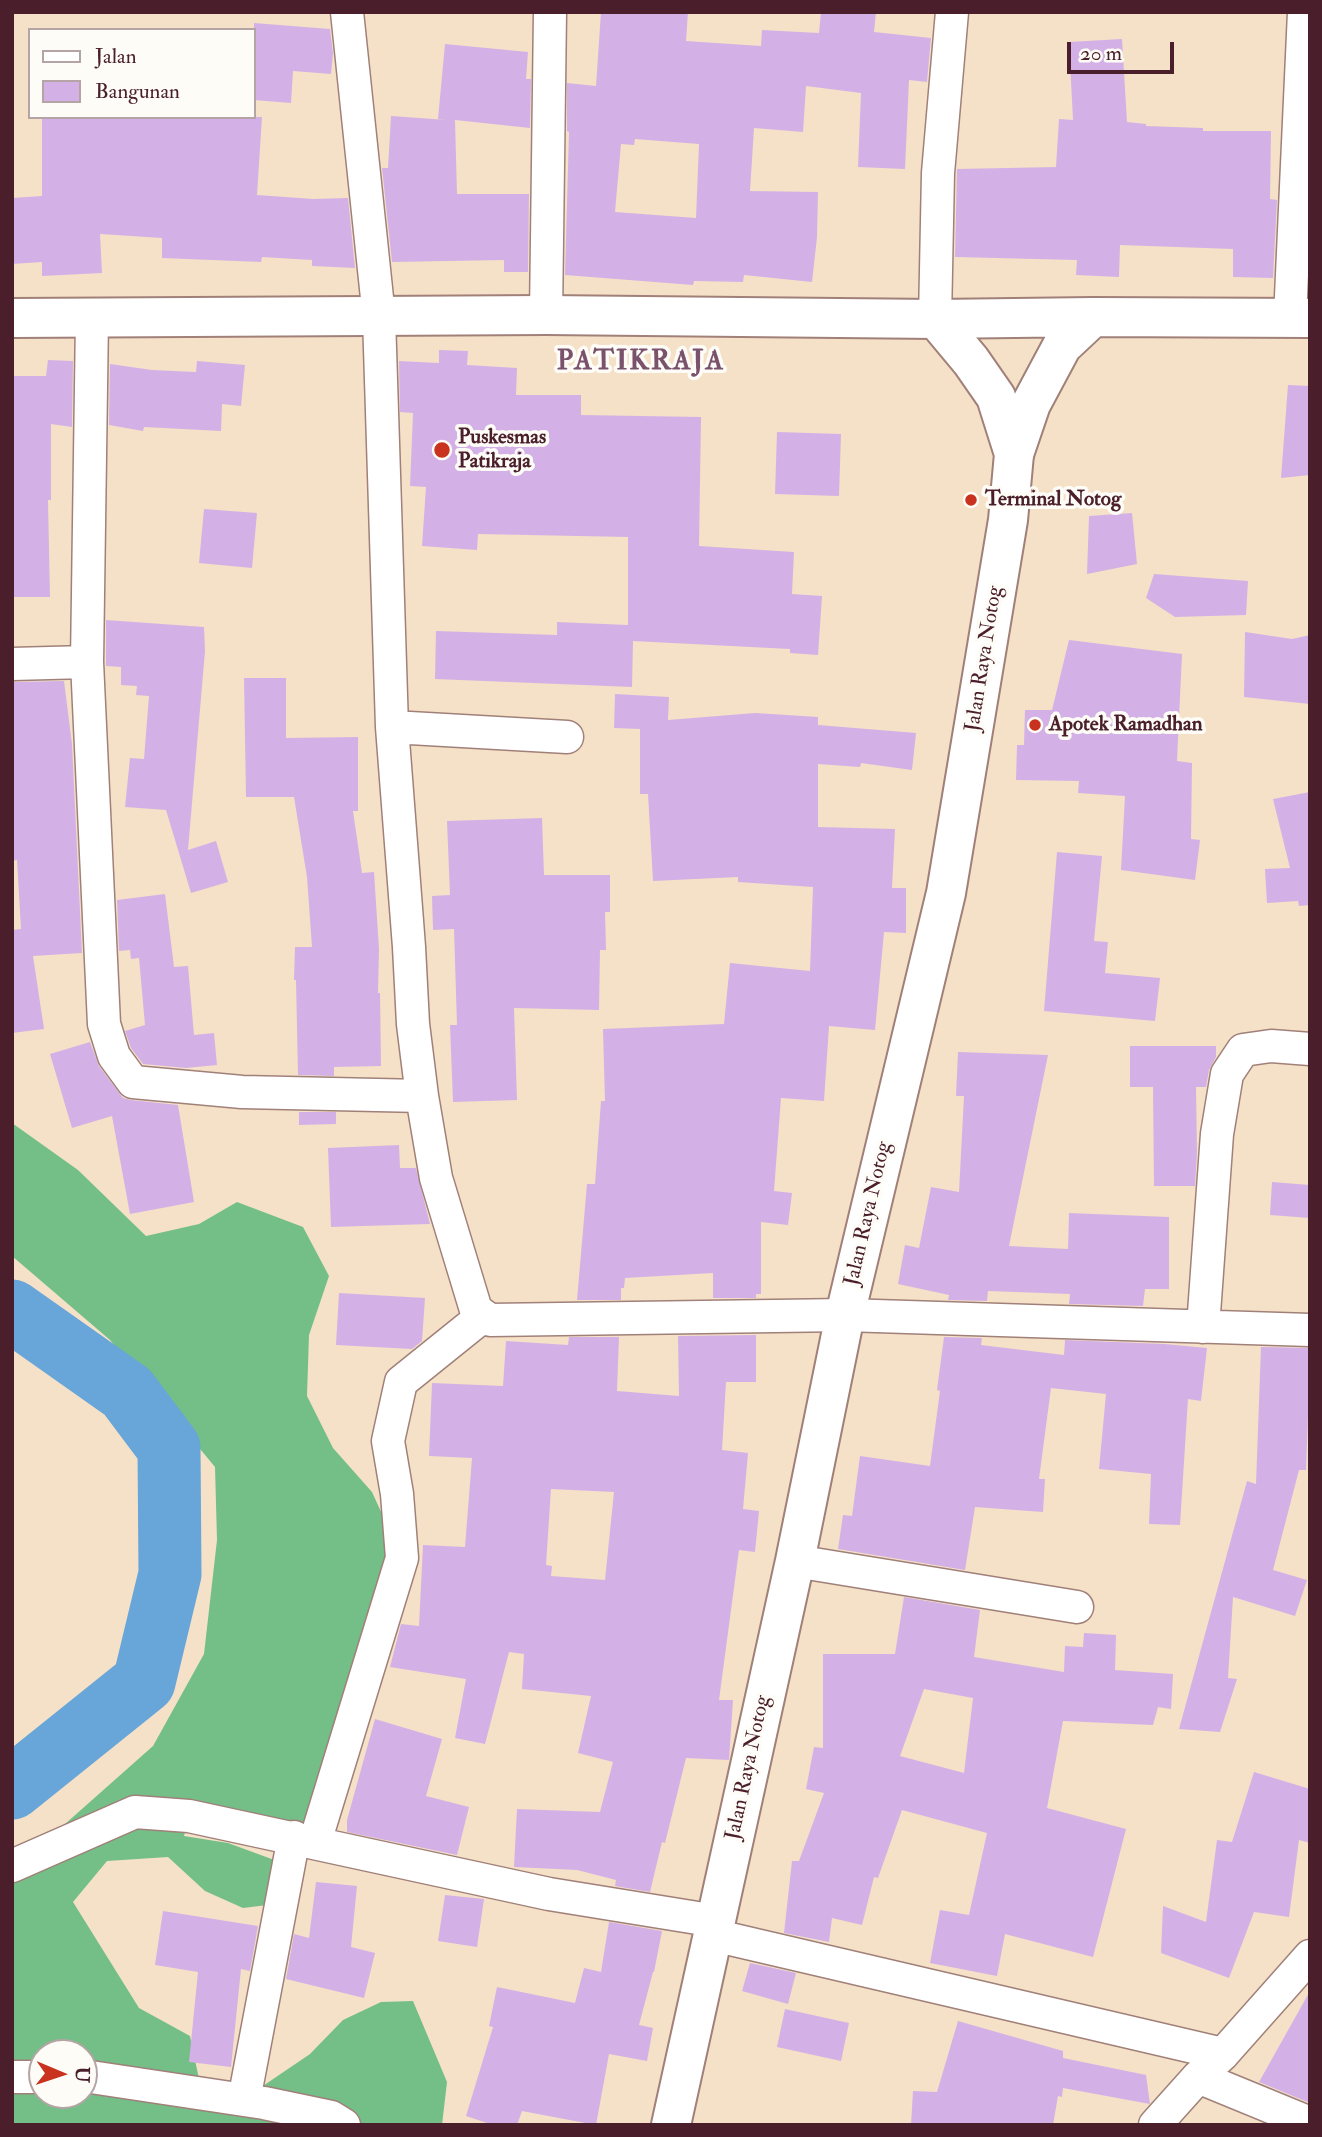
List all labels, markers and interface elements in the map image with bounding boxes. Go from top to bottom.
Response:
legend [28,28,256,119]
scale bar [1070,28,1177,72]
text: 20 m [1080,40,1122,67]
text: Jalan [95,43,137,70]
text: Bangunan [95,78,180,105]
district label: PATIKRAJA [558,346,724,380]
place label: Puskesmas Patikraja [458,425,546,475]
marker: Puskesmas Patikraja [432,440,452,460]
place label: Terminal Notog [985,487,1121,513]
marker: Terminal Notog [963,492,979,508]
street label: Jalan Raya Notog [961,584,1009,734]
place label: Apotek Ramadhan [1049,712,1203,738]
marker: Apotek Ramadhan [1027,717,1043,733]
street label: Jalan Raya Notog [840,1139,898,1289]
street label: Jalan Raya Notog [721,1693,777,1843]
north arrow [28,2039,98,2109]
text: U [70,2066,94,2083]

